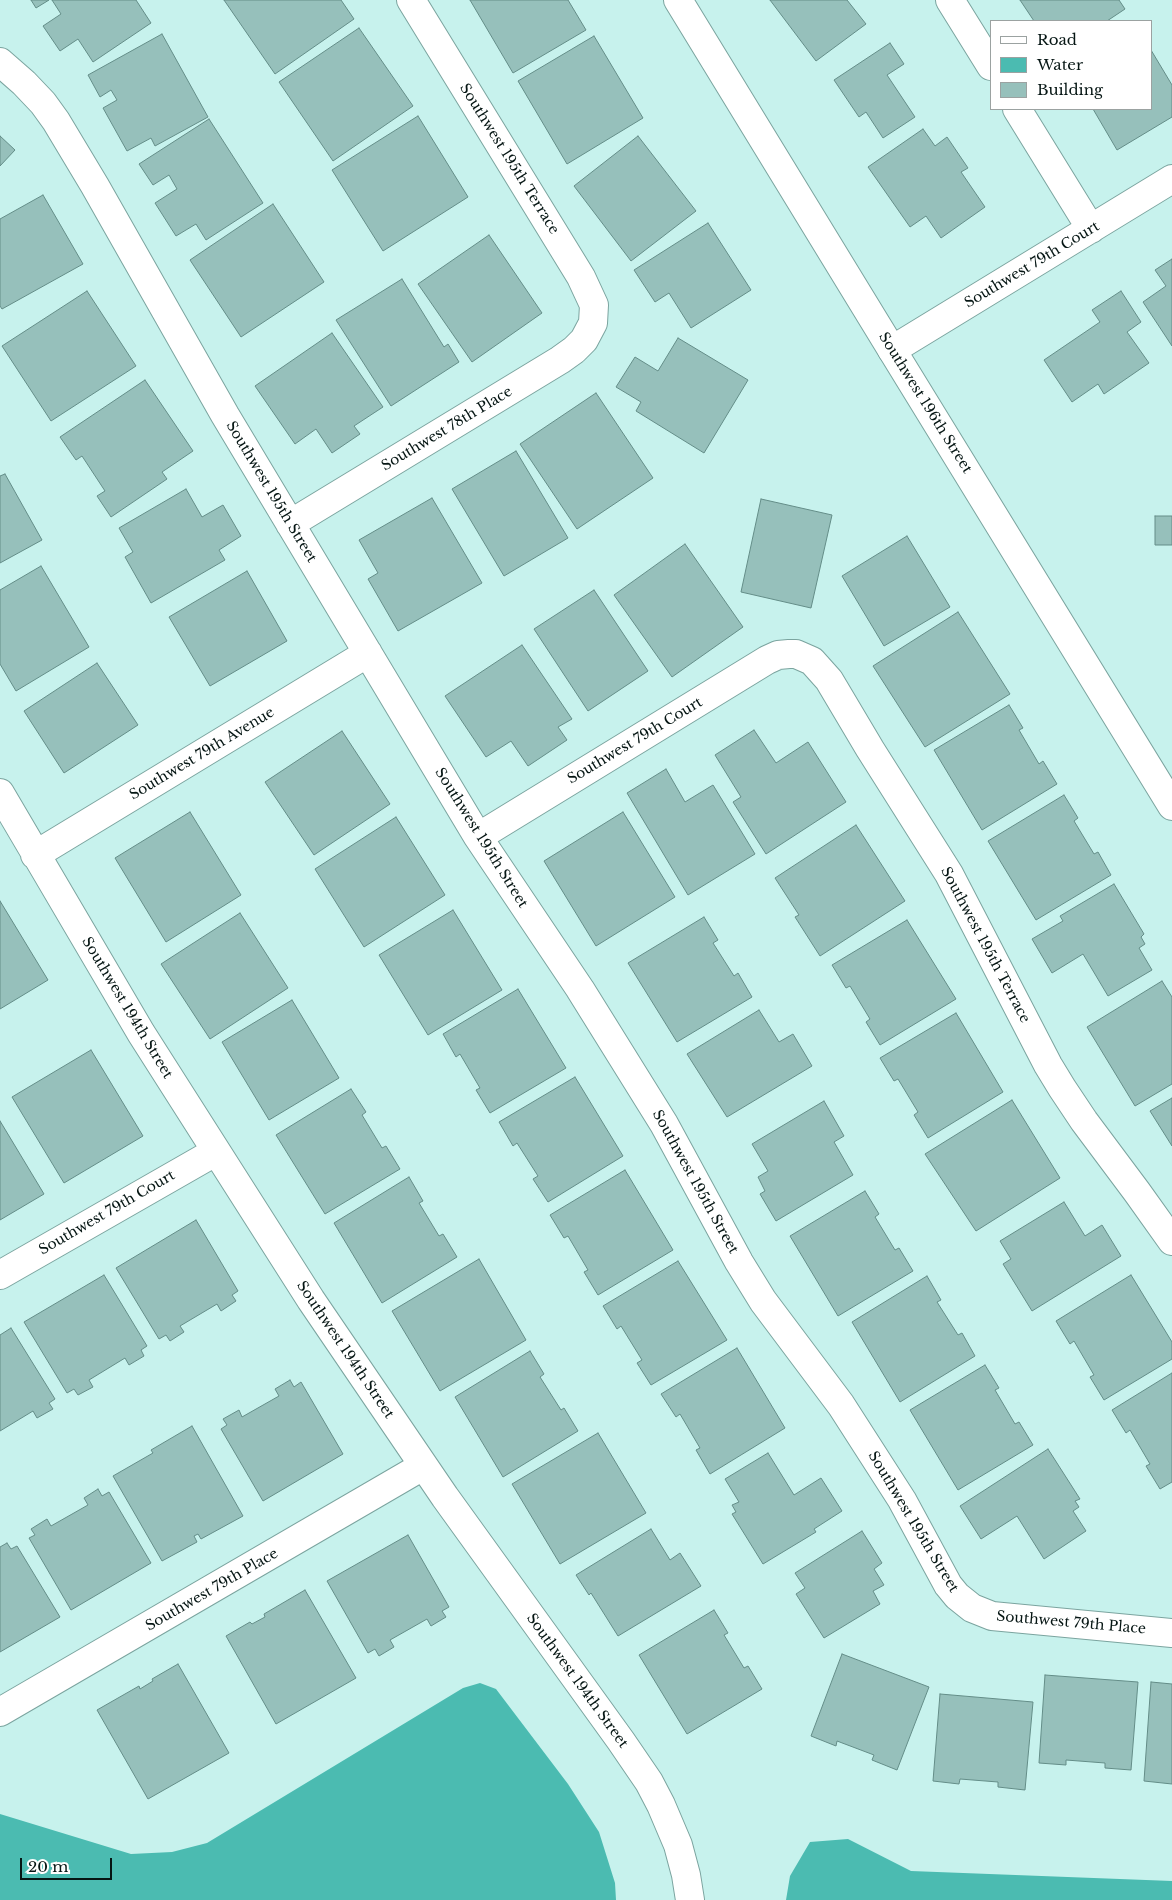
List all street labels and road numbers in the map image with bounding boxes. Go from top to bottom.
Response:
street label: Southwest 195th Terrace [456,81,562,237]
street label: Southwest 79th Court [962,218,1102,312]
street label: Southwest 196th Street [875,329,975,477]
street label: Southwest 78th Place [379,383,515,475]
street label: Southwest 195th Street [222,418,320,566]
street label: Southwest 79th Court [565,694,705,788]
street label: Southwest 79th Avenue [127,704,277,804]
street label: Southwest 195th Street [431,765,531,911]
street label: Southwest 195th Terrace [937,864,1033,1026]
street label: Southwest 194th Street [78,934,176,1082]
street label: Southwest 195th Street [648,1107,742,1257]
street label: Southwest 79th Court [36,1167,178,1259]
street label: Southwest 194th Street [293,1278,397,1422]
street label: Southwest 195th Street [864,1448,962,1596]
street label: Southwest 79th Place [143,1545,281,1635]
street label: Southwest 79th Place [996,1608,1146,1638]
street label: Southwest 194th Street [523,1611,631,1751]

